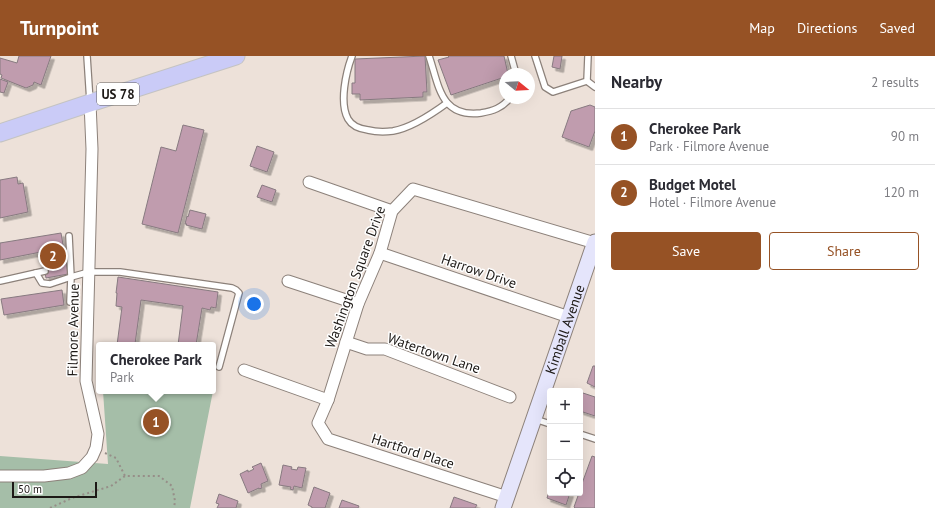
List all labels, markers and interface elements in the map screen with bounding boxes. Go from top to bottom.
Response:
text: Turnpoint [20,16,99,40]
text: Map [749,19,775,37]
text: Directions [797,19,857,37]
text: Saved [879,19,915,37]
north arrow [499,68,535,104]
text: Nearby [611,71,662,93]
text: 2 results [871,74,919,91]
road number: US 78 [97,83,139,105]
text: Cherokee Park [649,119,741,138]
text: 1 [620,128,628,145]
text: 90 m [891,128,919,145]
text: Park · Filmore Avenue [649,138,769,155]
text: Budget Motel [649,175,736,194]
text: 2 [620,184,628,201]
text: 120 m [884,184,919,201]
text: Hotel · Filmore Avenue [649,194,776,211]
street label: Washington Square Drive [321,203,389,351]
button: Save [611,232,761,270]
button: Share [769,232,919,270]
pin: 2 [40,241,66,271]
street label: Harrow Drive [439,250,519,292]
street label: Kimball Avenue [541,282,589,376]
street label: Filmore Avenue [63,283,83,377]
your location [244,294,264,314]
street label: Watertown Lane [385,329,483,377]
popup [96,342,216,394]
text: Cherokee Park [110,350,202,369]
text: Park [110,369,134,386]
map controls [547,388,583,496]
button: + [547,388,583,424]
pin: 1 [143,407,169,437]
button: − [547,424,583,460]
street label: Hartford Place [369,429,457,473]
button: locate [547,460,583,496]
scale bar [12,480,97,499]
text: 50 m [18,482,42,496]

